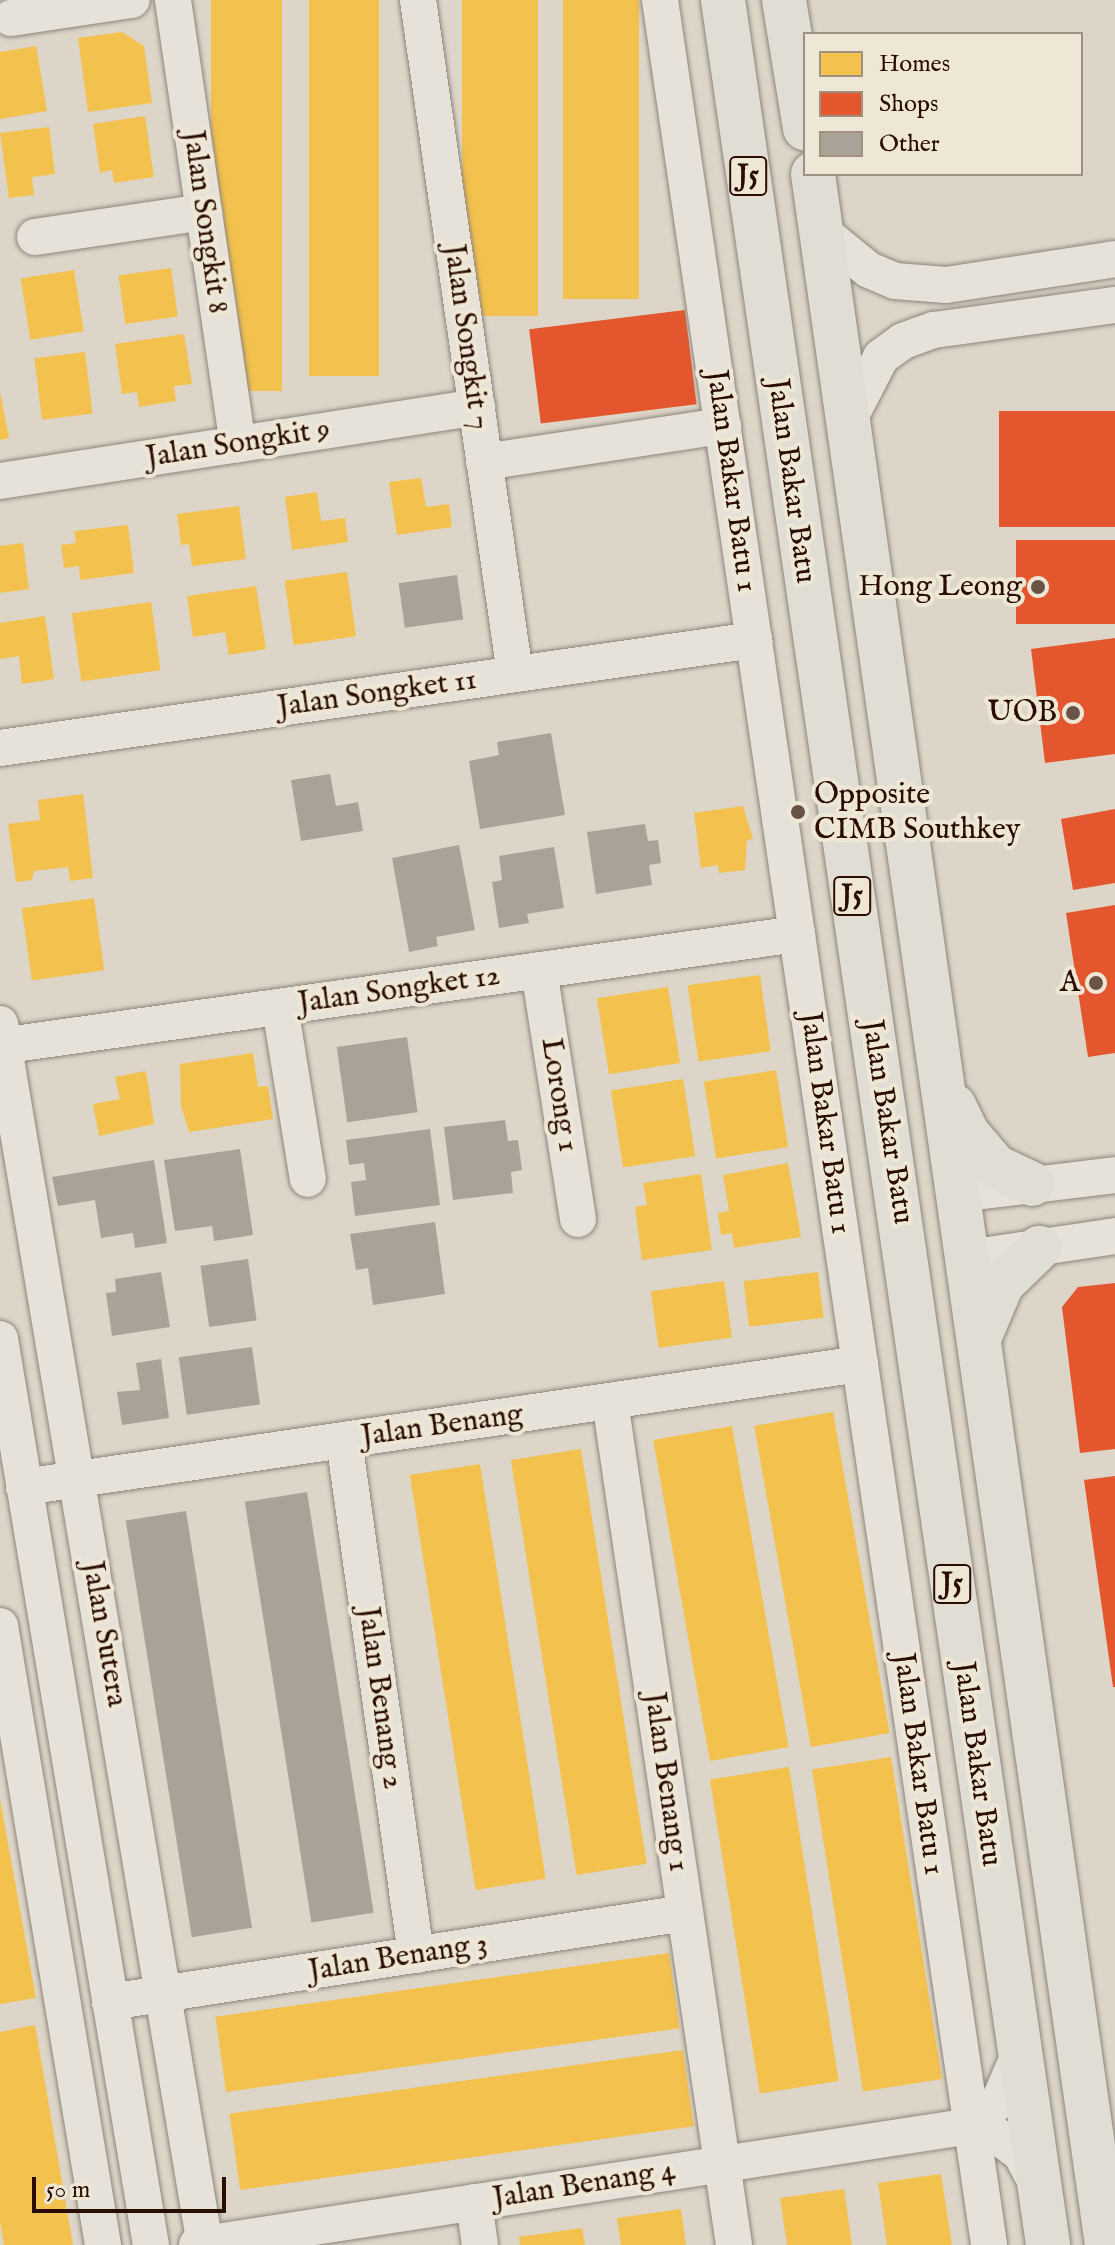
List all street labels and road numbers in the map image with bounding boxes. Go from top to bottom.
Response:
street label: Jalan Songkit 8 [174,128,236,316]
road number: J5 [728,152,768,200]
street label: Jalan Songkit 7 [435,242,497,432]
street label: Jalan Bakar Batu 1 [698,368,764,594]
street label: Jalan Bakar Batu [759,376,823,586]
street label: Jalan Songkit 9 [143,412,333,476]
street label: Jalan Songket 11 [275,662,479,726]
road number: J5 [832,872,872,920]
street label: Jalan Songket 12 [296,958,502,1022]
street label: Jalan Bakar Batu 1 [792,1010,858,1236]
street label: Jalan Bakar Batu [853,1017,921,1227]
street label: Lorong 1 [532,1036,586,1154]
street label: Jalan Benang [359,1397,525,1455]
street label: Jalan Sutera [74,1558,134,1710]
road number: J5 [932,1560,972,1608]
street label: Jalan Benang 2 [349,1605,411,1791]
street label: Jalan Bakar Batu 1 [885,1651,951,1877]
street label: Jalan Bakar Batu [945,1659,1009,1869]
street label: Jalan Benang 1 [636,1690,696,1874]
street label: Jalan Benang 3 [306,1926,490,1990]
street label: Jalan Benang 4 [490,2153,678,2217]

